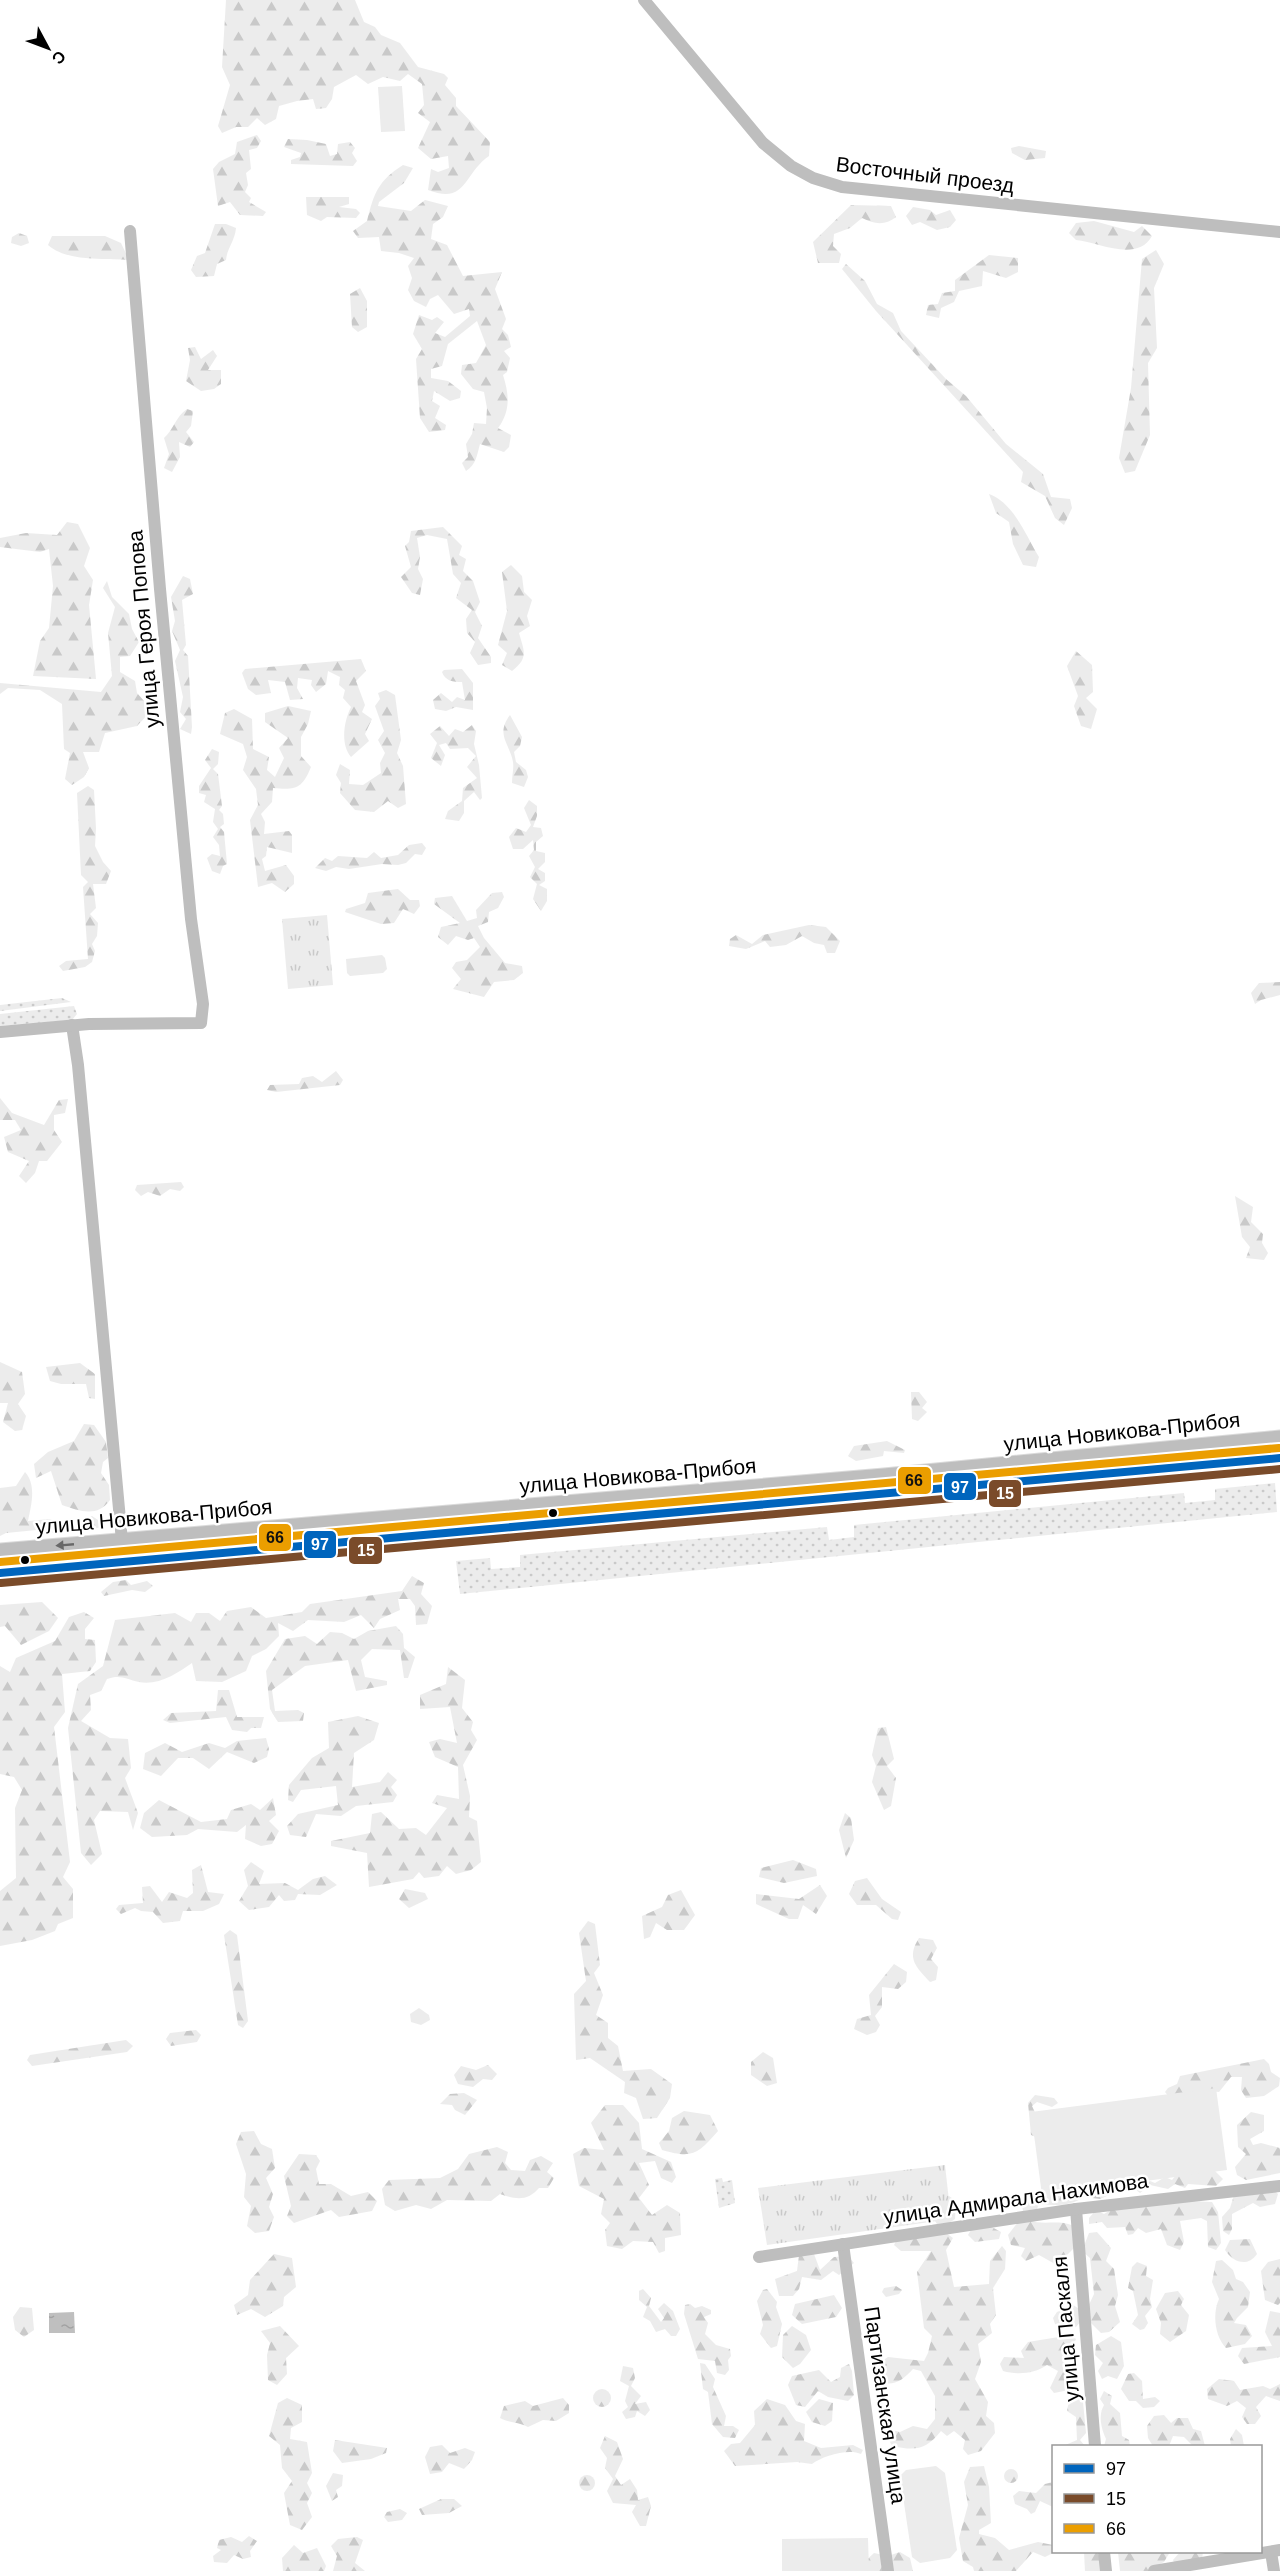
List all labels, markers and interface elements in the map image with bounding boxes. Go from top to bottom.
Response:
north arrow [18,18,78,78]
text: С [48,48,69,68]
street label: Восточный проезд [835,152,1015,197]
street label: улица Героя Попова [123,529,164,729]
street label: улица Новикова-Прибоя [1003,1408,1241,1455]
street label: улица Новикова-Прибоя [519,1454,757,1497]
line badge: 66 [897,1466,932,1495]
text: 66 [905,1472,923,1489]
line badge: 97 [943,1472,977,1501]
text: 97 [951,1479,969,1496]
line badge: 15 [988,1479,1022,1508]
text: 15 [996,1485,1014,1502]
street label: улица Новикова-Прибоя [35,1495,273,1538]
unlabelled marker [547,1507,559,1519]
line badge: 66 [258,1523,292,1552]
text: 66 [266,1529,284,1546]
line badge: 97 [303,1530,337,1559]
text: 97 [311,1536,329,1553]
line badge: 15 [348,1536,383,1565]
one-way arrow [55,1540,74,1550]
text: 15 [357,1542,375,1559]
unlabelled marker [19,1554,31,1566]
street label: улица Адмирала Нахимова [882,2168,1150,2228]
street label: улица Паскаля [1048,2255,1083,2403]
street label: Партизанская улица [860,2305,911,2505]
legend [1052,2445,1262,2553]
text: 97 [1106,2459,1126,2479]
text: 15 [1106,2489,1126,2509]
text: 66 [1106,2519,1126,2539]

